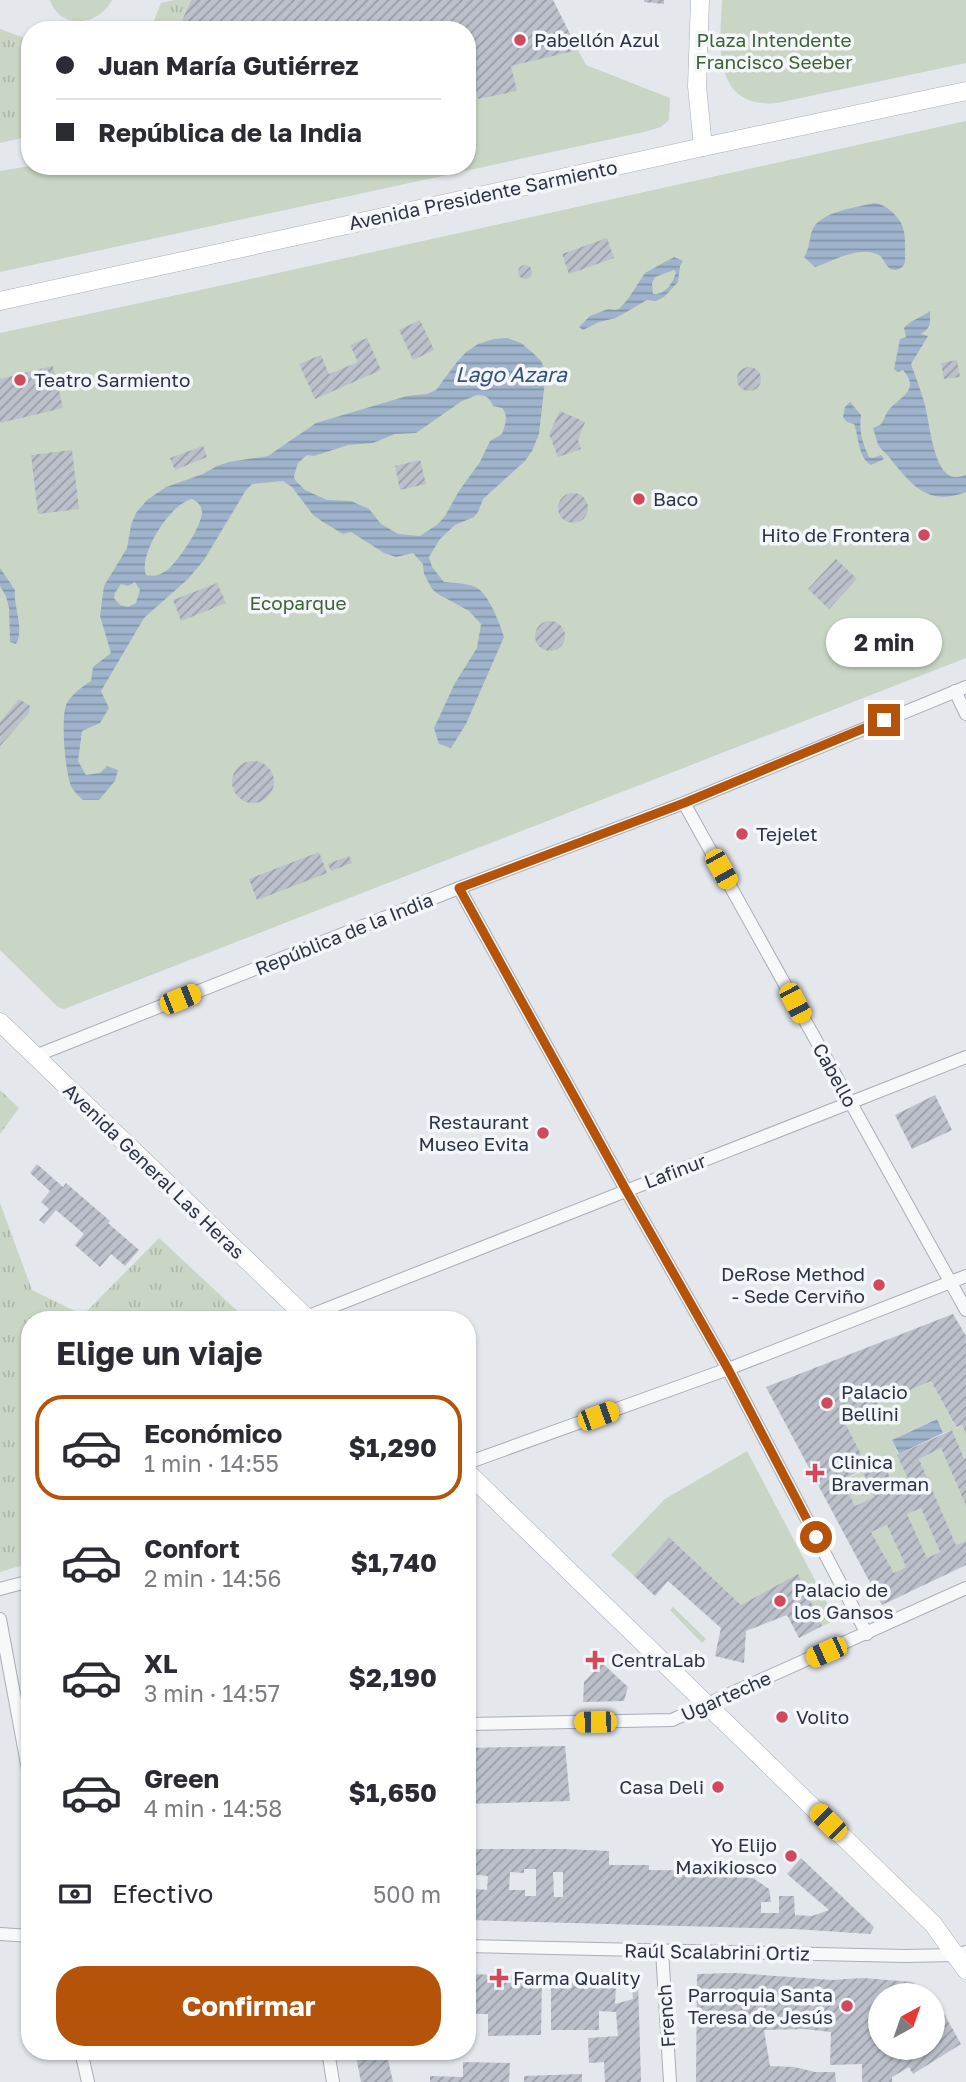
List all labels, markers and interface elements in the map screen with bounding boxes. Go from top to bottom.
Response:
place label: Pabellón Azul [534,28,660,51]
park label: Plaza Intendente Francisco Seeber [695,28,853,73]
marker: Pabellón Azul [512,32,528,48]
text: Juan María Gutiérrez [98,50,358,81]
text: República de la India [98,117,362,148]
street label: Avenida Presidente Sarmiento [347,155,619,234]
water label: Lago Azara [455,361,568,387]
place label: Teatro Sarmiento [34,368,190,391]
marker: Teatro Sarmiento [12,372,28,388]
place label: Baco [653,487,698,510]
marker: Baco [631,491,647,507]
place label: Hito de Frontera [761,523,910,546]
marker: Hito de Frontera [916,527,932,543]
park label: Ecoparque [250,591,347,614]
callout: 2 min [826,618,942,668]
text: 2 min [854,628,914,656]
route end [868,704,900,736]
place label: Tejelet [756,822,818,845]
marker: Tejelet [734,826,750,842]
car [702,846,741,892]
street label: República de la India [252,887,436,980]
car [776,980,815,1026]
car [157,981,204,1017]
street label: Cabello [808,1039,862,1111]
street label: Avenida General Las Heras [59,1078,250,1263]
place label: Restaurant Museo Evita [418,1110,529,1155]
marker: Restaurant Museo Evita [535,1125,551,1141]
street label: Lafinur [641,1148,710,1193]
place label: DeRose Method - Sede Cerviño [721,1262,865,1307]
marker: DeRose Method - Sede Cerviño [871,1277,887,1293]
text: Elige un viaje [56,1334,263,1372]
place label: Palacio Bellini [841,1380,908,1425]
marker: Palacio Bellini [819,1395,835,1411]
car [575,1399,622,1433]
icon: car [60,1416,123,1479]
text: Económico [144,1418,282,1449]
text: $1,290 [349,1432,437,1463]
text: 1 min · 14:55 [144,1449,279,1477]
place label: Clinica Braverman [831,1450,929,1495]
marker: Clinica Braverman [805,1463,825,1483]
route start [800,1521,832,1553]
icon: car [60,1531,123,1594]
text: Confort [144,1533,240,1564]
text: $1,740 [351,1547,437,1578]
text: 2 min · 14:56 [144,1564,282,1592]
place label: Palacio de los Gansos [794,1578,893,1623]
marker: Palacio de los Gansos [772,1593,788,1609]
car [803,1634,850,1670]
icon: car [60,1646,123,1709]
text: XL [144,1648,178,1679]
place label: CentraLab [611,1648,705,1671]
marker: CentraLab [585,1650,605,1670]
text: $2,190 [349,1662,437,1693]
street label: Ugarteche [677,1666,774,1726]
text: 3 min · 14:57 [144,1679,280,1707]
place label: Volito [796,1705,849,1728]
marker: Volito [774,1709,790,1725]
car [574,1711,617,1733]
icon: car [60,1761,123,1824]
text: Green [144,1763,219,1794]
place label: Casa Deli [619,1775,704,1798]
text: $1,650 [349,1777,437,1808]
marker: Casa Deli [710,1779,726,1795]
text: 4 min · 14:58 [144,1794,282,1822]
car [806,1800,851,1844]
place label: Yo Elijo Maxikiosco [675,1833,777,1878]
marker: Yo Elijo Maxikiosco [783,1848,799,1864]
icon: cash [56,1875,94,1913]
text: Efectivo [112,1878,213,1909]
text: 500 m [373,1880,441,1908]
street label: Raúl Scalabrini Ortiz [624,1938,810,1965]
button: Confirmar [56,1966,441,2046]
place label: Farma Quality [513,1966,641,1989]
marker: Farma Quality [491,1970,507,1986]
place label: Parroquia Santa Teresa de Jesús [687,1983,833,2028]
north arrow [868,1983,945,2060]
map controls [868,1983,945,2060]
street label: French [652,1984,679,2048]
marker: Parroquia Santa Teresa de Jesús [839,1998,855,2014]

